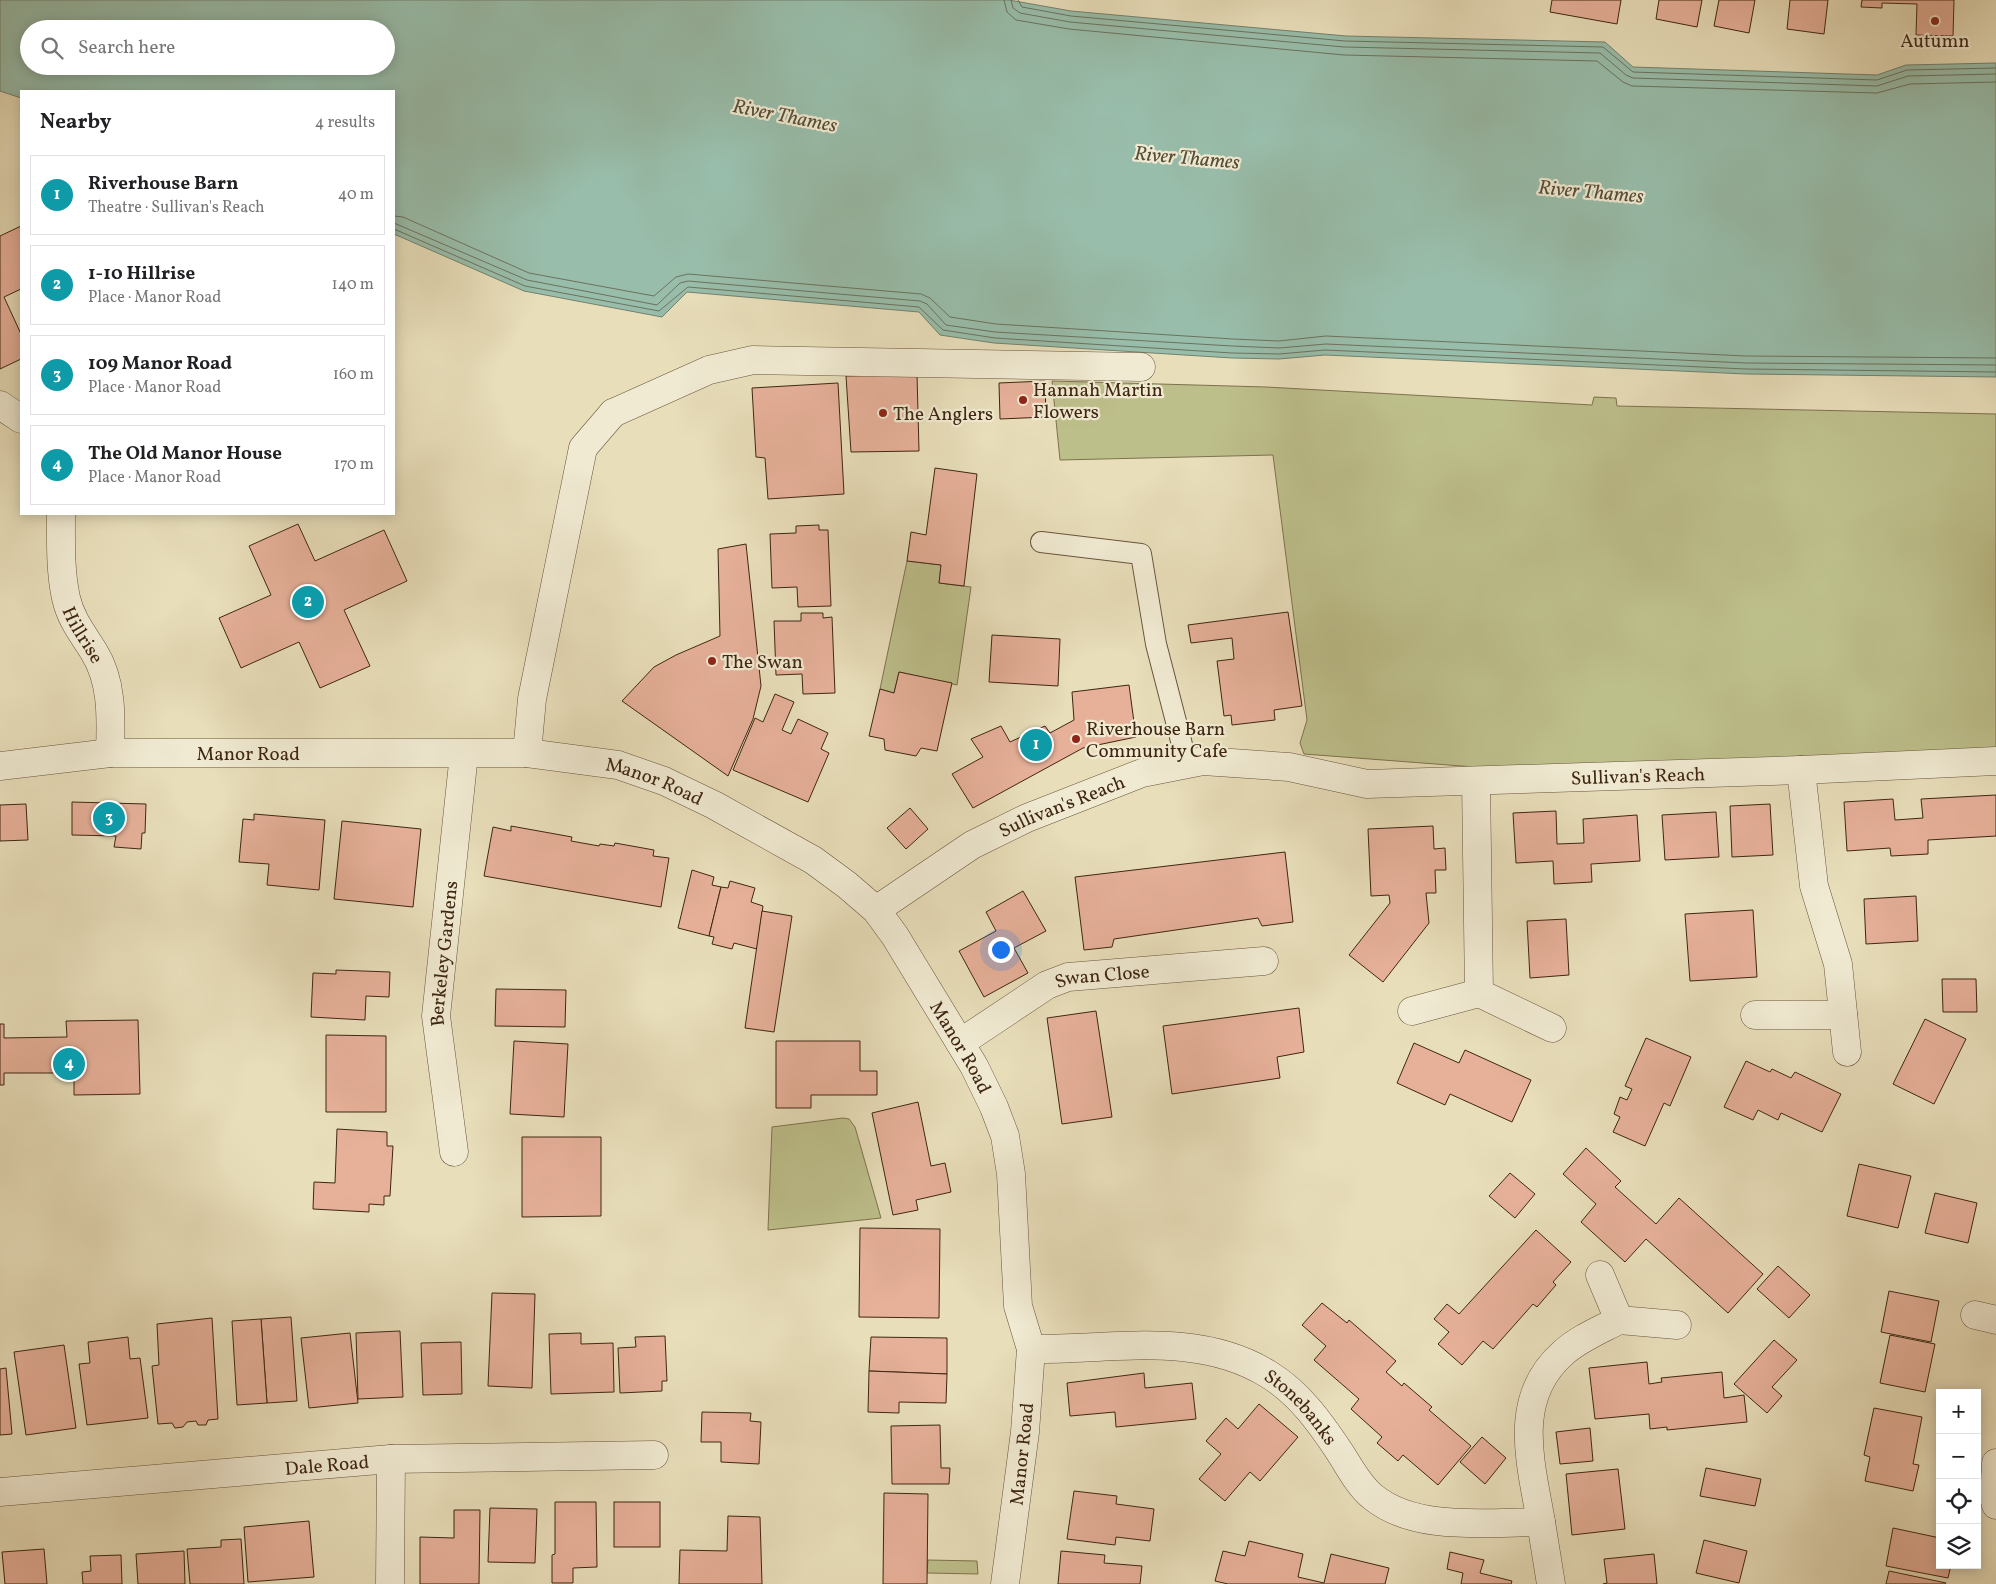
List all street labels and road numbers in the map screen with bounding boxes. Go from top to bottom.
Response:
street label: Hillrise [55,603,109,668]
street label: Manor Road [197,742,300,768]
street label: Manor Road [604,752,707,813]
street label: Sullivan's Reach [1570,762,1706,792]
street label: Sullivan's Reach [995,770,1129,845]
street label: Berkeley Gardens [425,880,465,1028]
street label: Swan Close [1051,959,1151,996]
street label: Manor Road [923,997,997,1099]
street label: Stonebanks [1259,1364,1342,1451]
street label: Manor Road [1005,1402,1041,1507]
street label: Dale Road [284,1450,370,1483]

